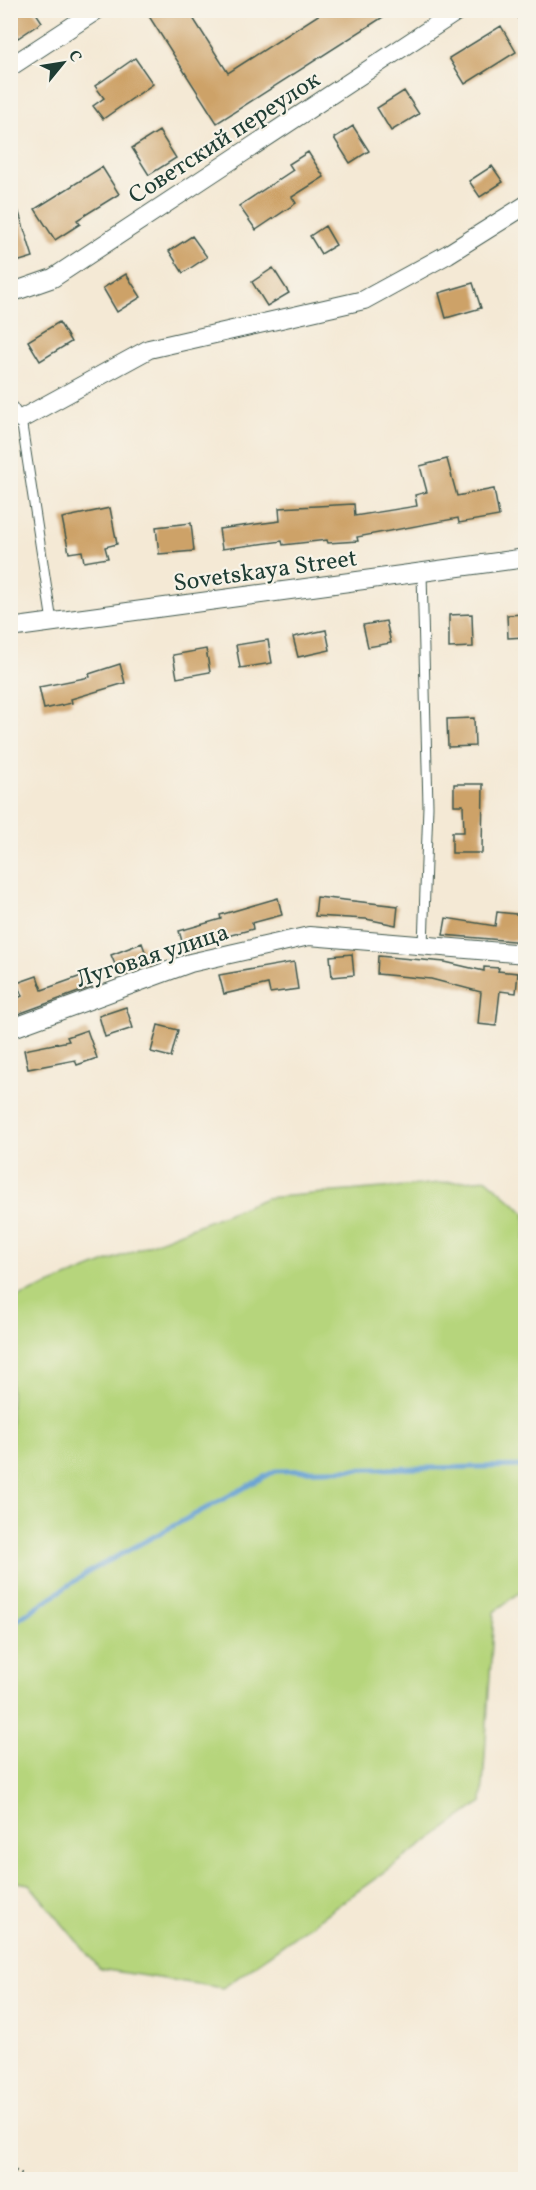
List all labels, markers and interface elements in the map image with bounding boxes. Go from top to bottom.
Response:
north arrow [33,33,93,93]
text: С [62,47,86,66]
street label: Советский переулок [122,64,328,214]
street label: Sovetskaya Street [171,542,359,602]
street label: Луговая улица [72,916,233,998]

